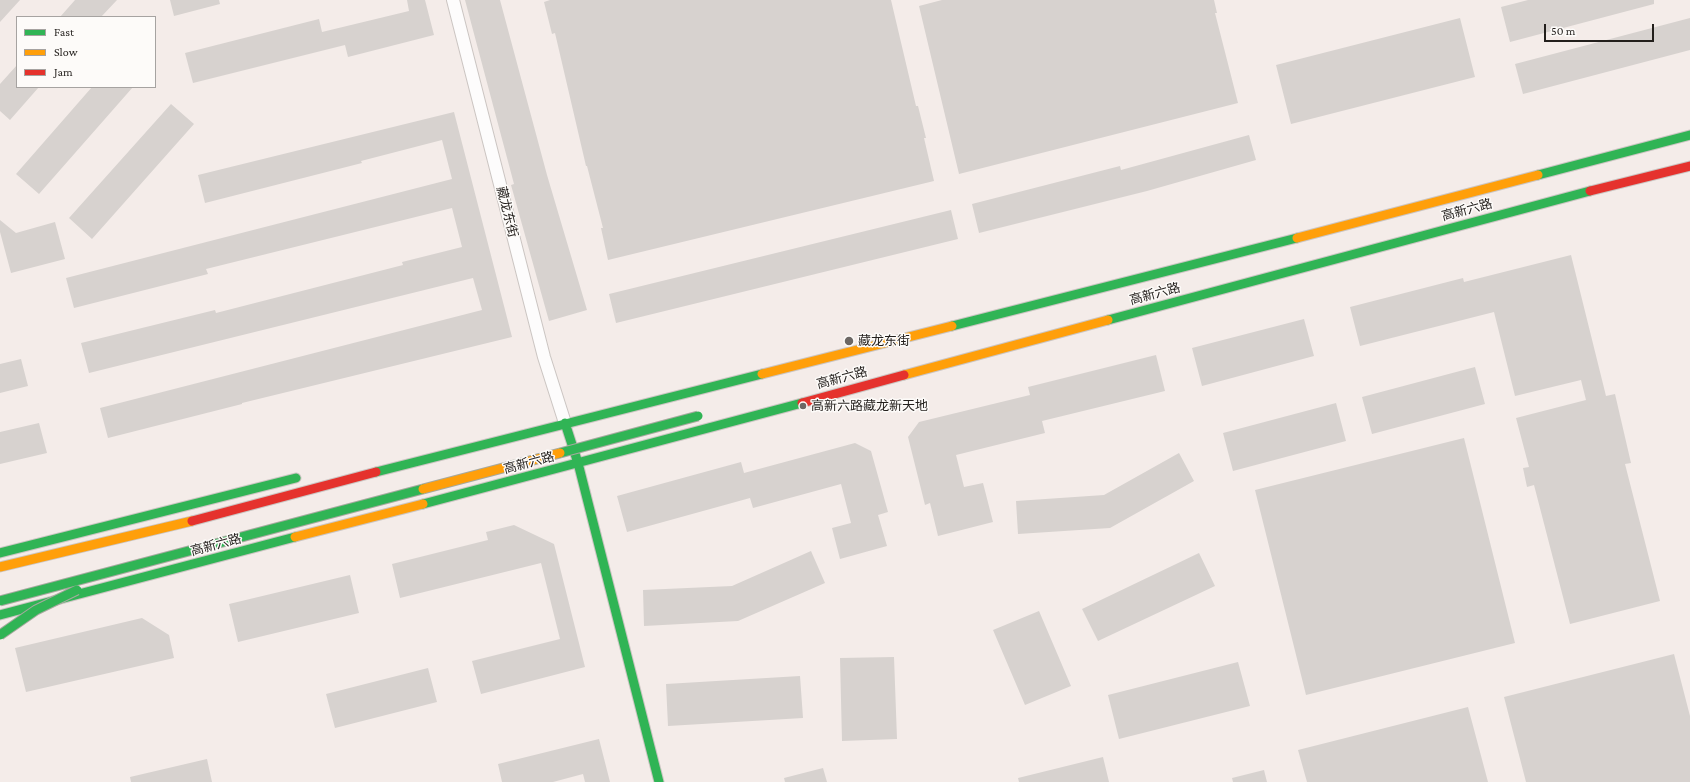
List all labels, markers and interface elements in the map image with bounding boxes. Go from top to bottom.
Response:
legend [16,16,156,88]
scale bar [1546,16,1656,42]
text: 50 m [1551,24,1575,38]
text: Fast [54,25,74,39]
text: Slow [54,45,78,59]
text: Jam [54,65,73,79]
street label: 藏龙东街 [493,185,521,239]
street label: 高新六路 [1440,196,1494,224]
street label: 高新六路 [1128,280,1182,308]
place label: 藏龙东街 [858,333,910,349]
marker: 藏龙东街 [843,335,855,347]
street label: 高新六路 [815,364,869,392]
place label: 高新六路藏龙新天地 [811,398,928,414]
marker: 高新六路藏龙新天地 [798,401,808,411]
street label: 高新六路 [502,449,556,477]
street label: 高新六路 [189,531,243,559]

